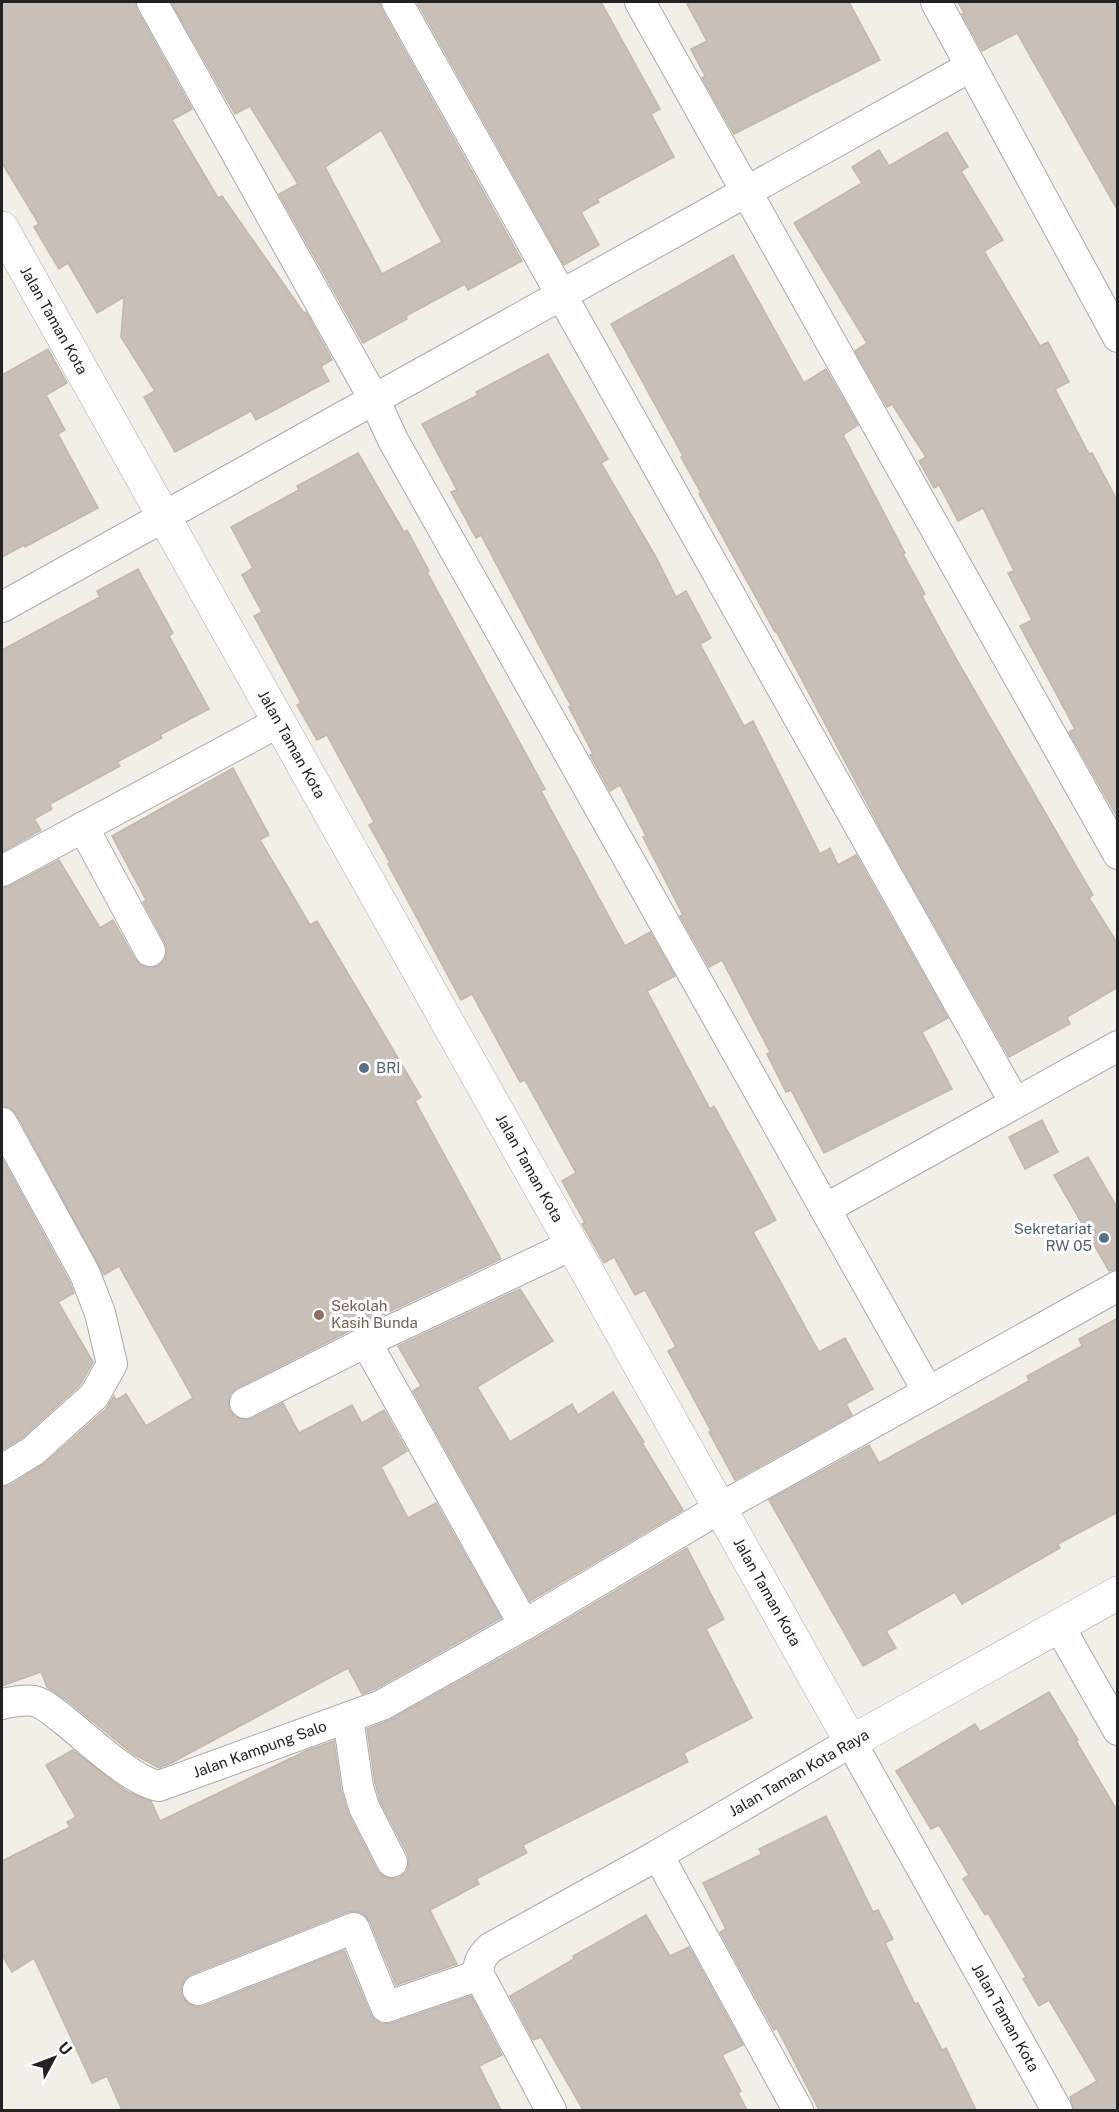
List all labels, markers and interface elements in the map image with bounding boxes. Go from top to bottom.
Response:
street label: Jalan Taman Kota [17,263,91,377]
street label: Jalan Taman Kota [255,687,329,801]
place label: BRI [376,1059,401,1076]
marker: BRI [357,1061,371,1075]
street label: Jalan Taman Kota [493,1111,567,1225]
place label: Sekretariat RW 05 [1014,1220,1092,1254]
marker: Sekretariat RW 05 [1097,1231,1111,1245]
place label: Sekolah Kasih Bunda [331,1297,418,1331]
marker: Sekolah Kasih Bunda [312,1308,326,1322]
street label: Jalan Taman Kota [730,1535,804,1649]
street label: Jalan Kampung Salo [191,1717,329,1781]
street label: Jalan Taman Kota Raya [726,1725,872,1820]
street label: Jalan Taman Kota [969,1960,1043,2074]
north arrow [24,2028,84,2088]
text: U [54,2038,76,2059]

